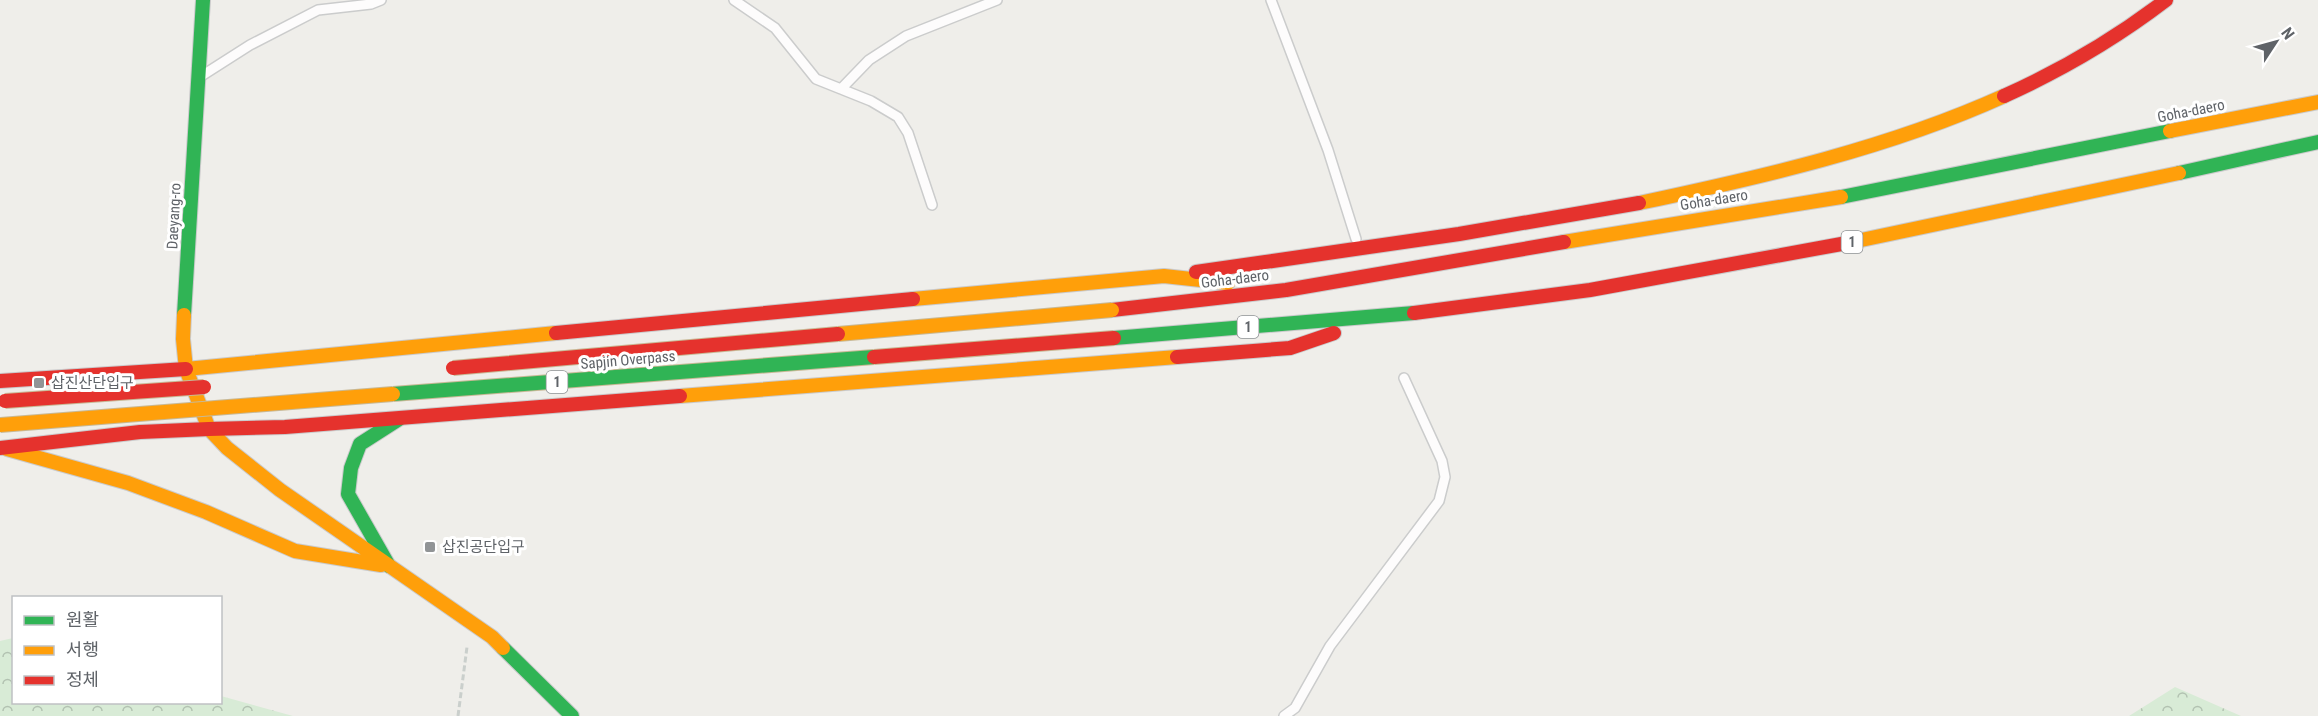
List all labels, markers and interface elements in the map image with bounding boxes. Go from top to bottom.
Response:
north arrow [2246,12,2306,72]
text: N [2277,24,2298,43]
street label: Goha-daero [2156,96,2226,126]
street label: Daeyang-ro [163,182,185,250]
street label: Goha-daero [1679,186,1749,214]
road number: 1 [1842,231,1862,253]
street label: Goha-daero [1200,266,1270,292]
road number: 1 [1238,316,1258,338]
street label: Sapjin Overpass [580,347,676,373]
road number: 1 [546,371,568,393]
place label: 삽진산단입구 [51,374,134,392]
marker: 삽진산단입구 [32,376,46,390]
place label: 삽진공단입구 [442,538,525,556]
marker: 삽진공단입구 [423,540,437,554]
legend [12,596,222,704]
text: 원활 [66,609,99,630]
text: 서행 [66,639,99,660]
text: 정체 [66,669,99,690]

